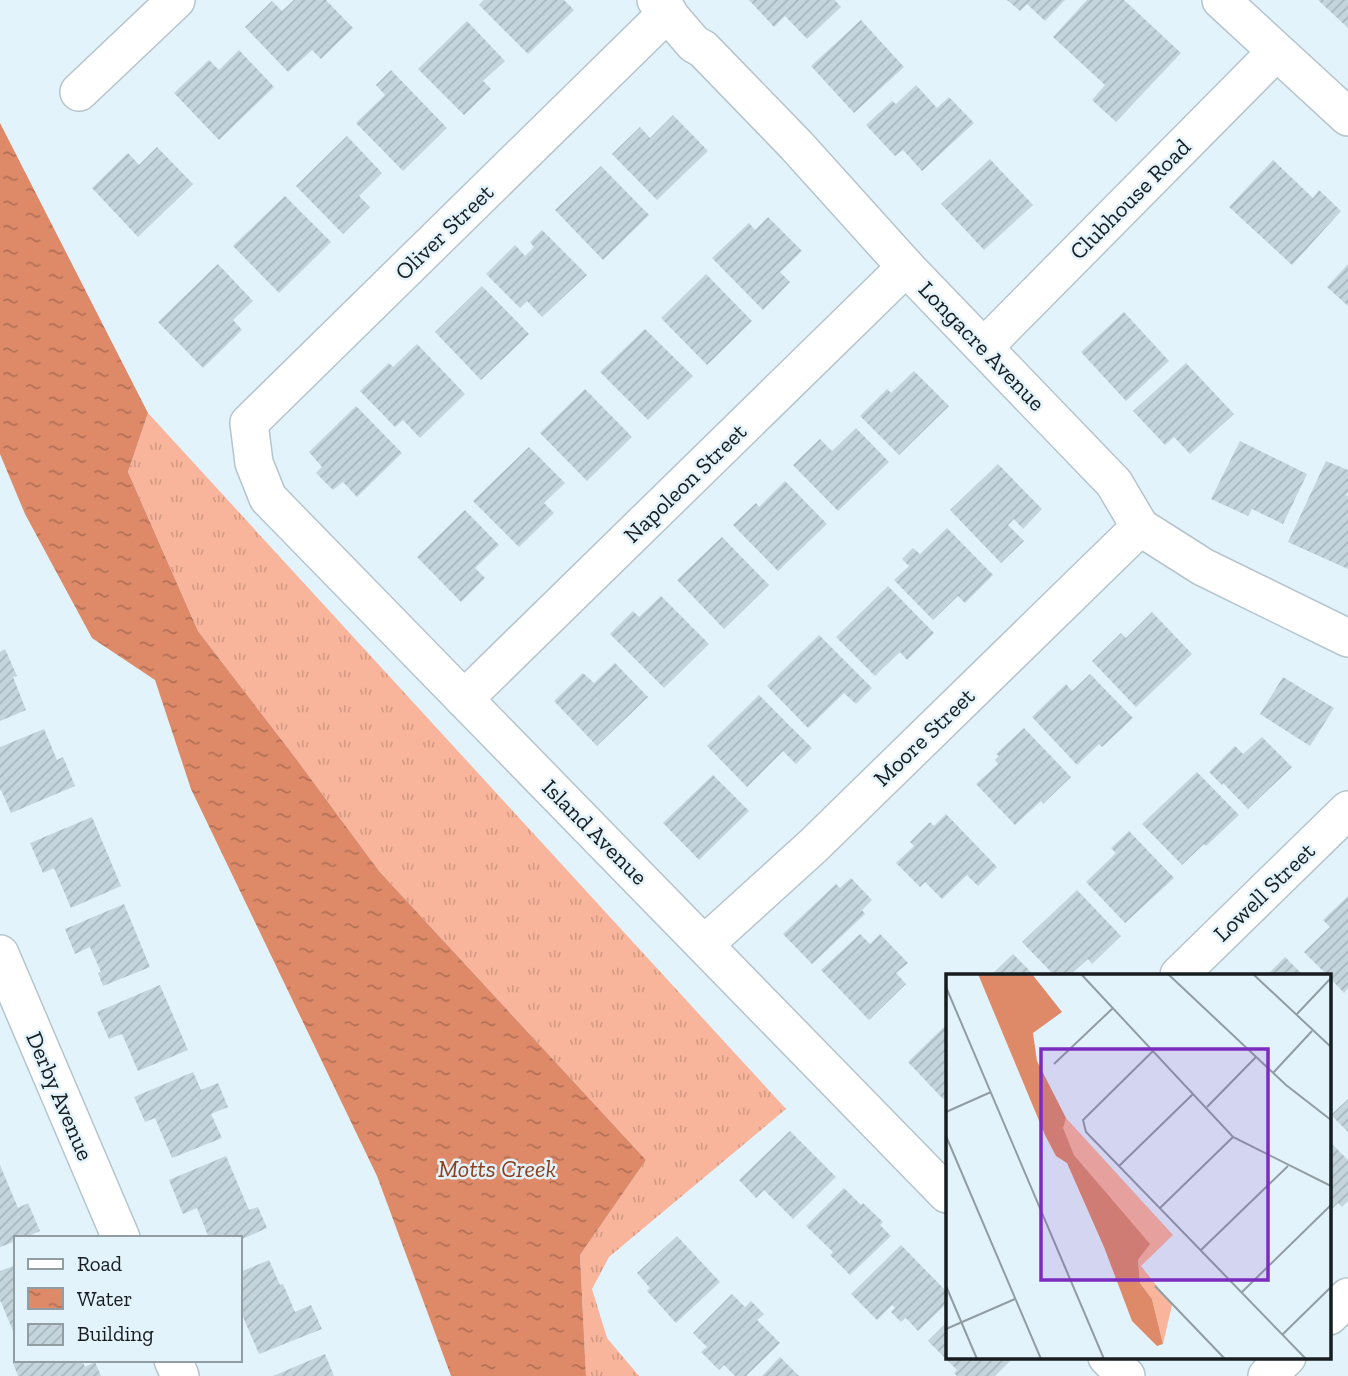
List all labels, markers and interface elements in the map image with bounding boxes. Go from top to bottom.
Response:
street label: Clubhouse Road [1064,133,1196,265]
street label: Oliver Street [389,178,499,286]
street label: Longacre Avenue [913,275,1051,417]
street label: Napoleon Street [618,417,753,549]
street label: Moore Street [868,682,981,792]
street label: Island Avenue [536,773,654,891]
street label: Lowell Street [1207,836,1321,947]
inset map [946,974,1330,1358]
street label: Derby Avenue [20,1027,100,1165]
water label: Motts Creek [438,1154,556,1183]
legend [14,1236,242,1362]
text: Road [77,1251,123,1276]
text: Water [77,1286,132,1311]
text: Building [77,1321,154,1346]

